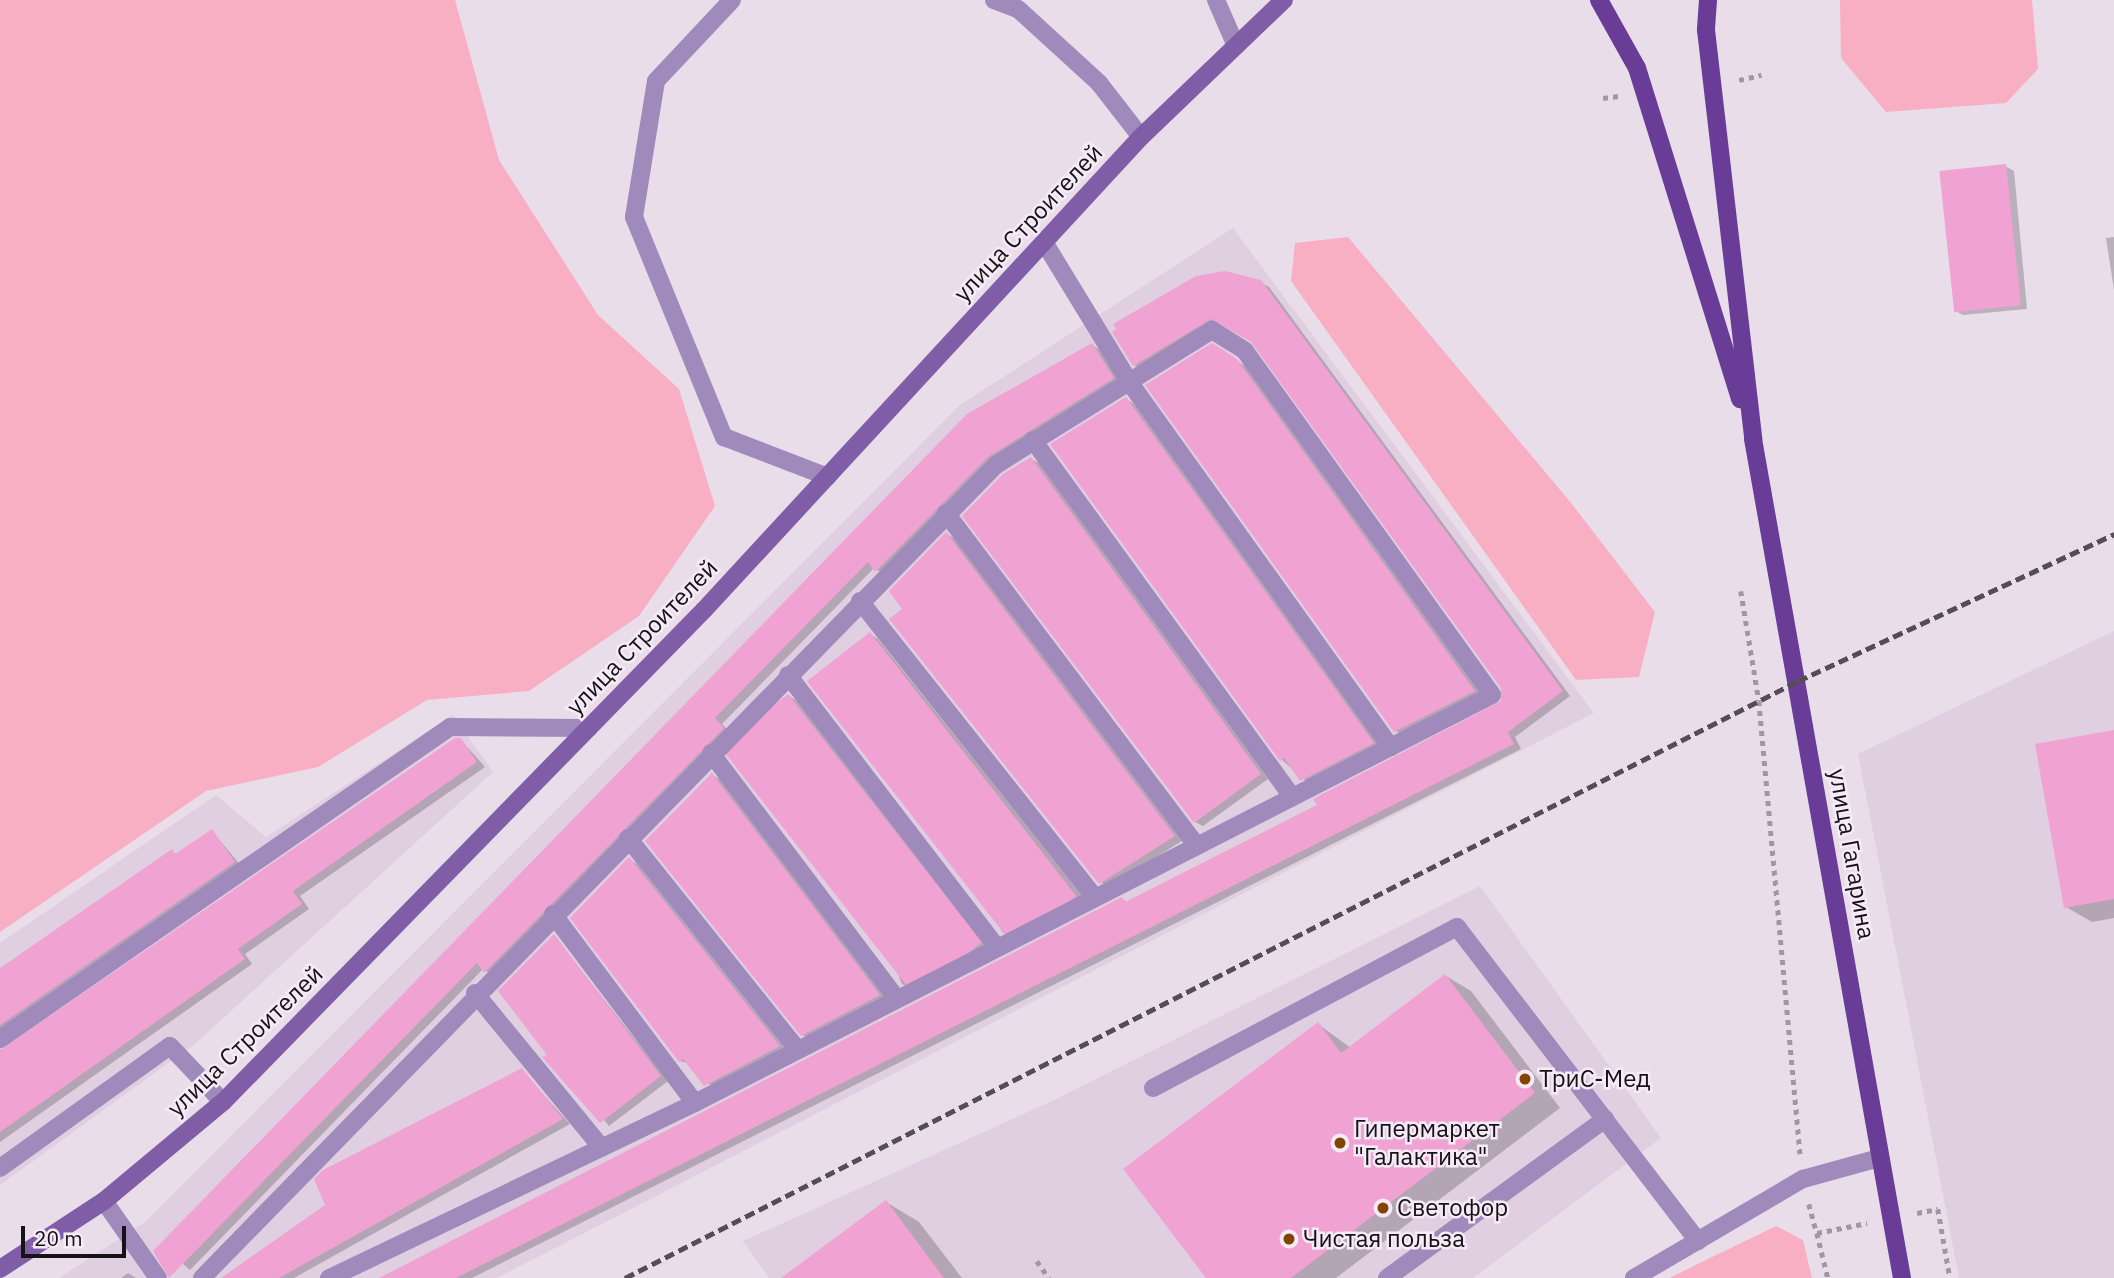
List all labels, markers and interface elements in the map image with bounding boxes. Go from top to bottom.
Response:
street label: улица Строителей [948,138,1108,308]
street label: улица Строителей [560,553,724,721]
street label: улица Гагарина [1823,766,1881,942]
street label: улица Строителей [161,959,329,1123]
place label: ТриС-Мед [1539,1065,1651,1093]
marker: ТриС-Мед [1517,1071,1533,1087]
place label: Гипермаркет "Галактика" [1354,1115,1500,1171]
marker: Гипермаркет "Галактика" [1332,1135,1348,1151]
place label: Светофор [1397,1194,1508,1222]
marker: Светофор [1375,1200,1391,1216]
scale bar [24,1212,130,1256]
text: 20 m [34,1224,83,1252]
place label: Чистая польза [1303,1225,1465,1253]
marker: Чистая польза [1281,1231,1297,1247]

